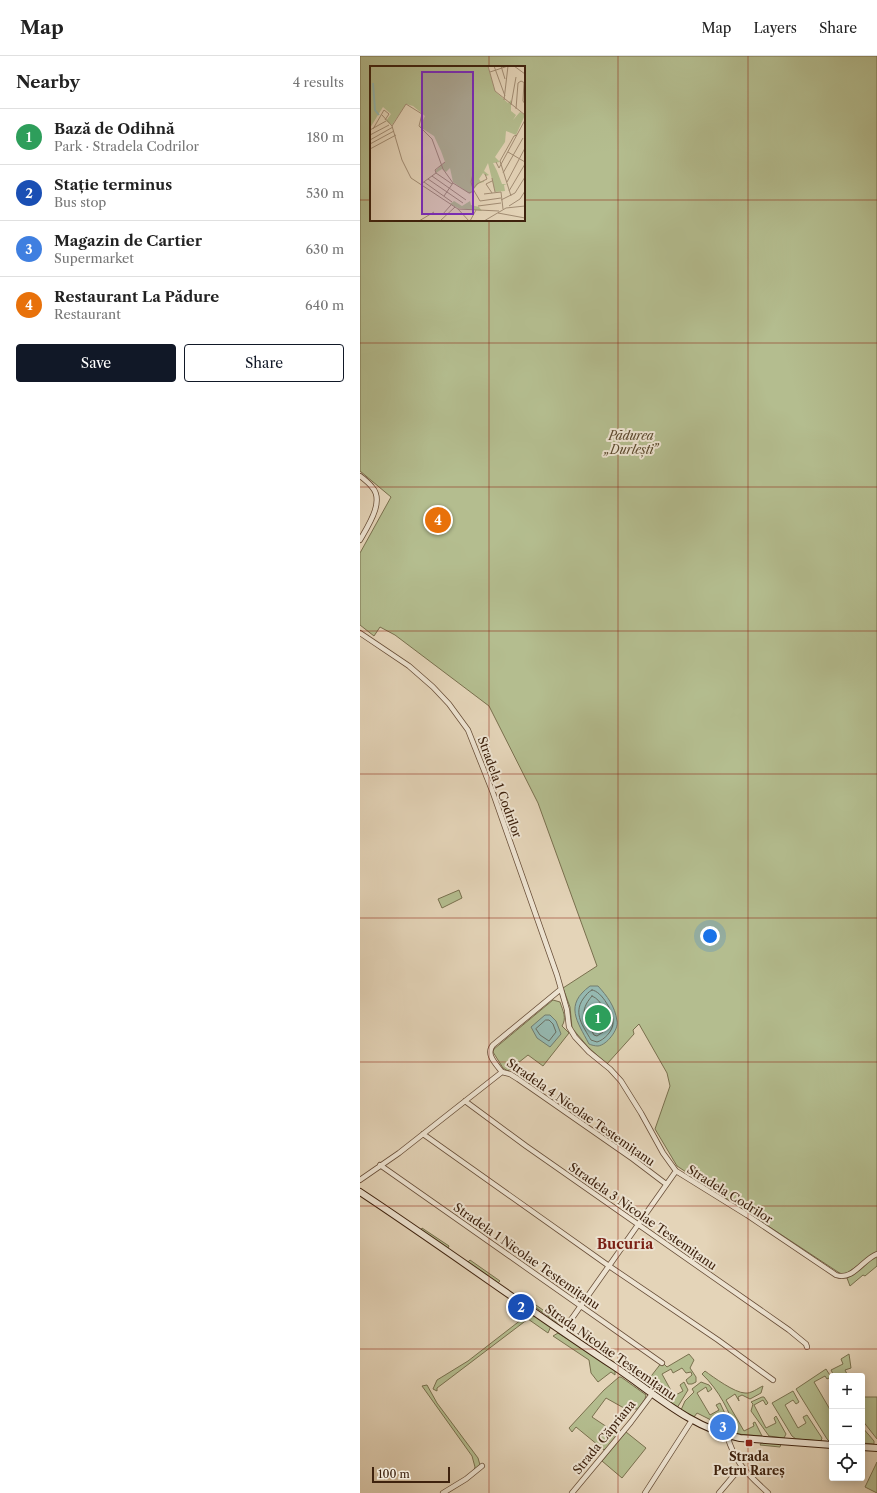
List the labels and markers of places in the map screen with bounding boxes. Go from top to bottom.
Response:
pin: 4 [425,505,451,535]
pin: 1 [585,1003,611,1033]
pin: 2 [508,1292,534,1322]
pin: 3 [710,1412,736,1442]
marker: Strada Petru Rareș [744,1438,754,1448]
place label: Strada Petru Rareș [713,1449,785,1479]

